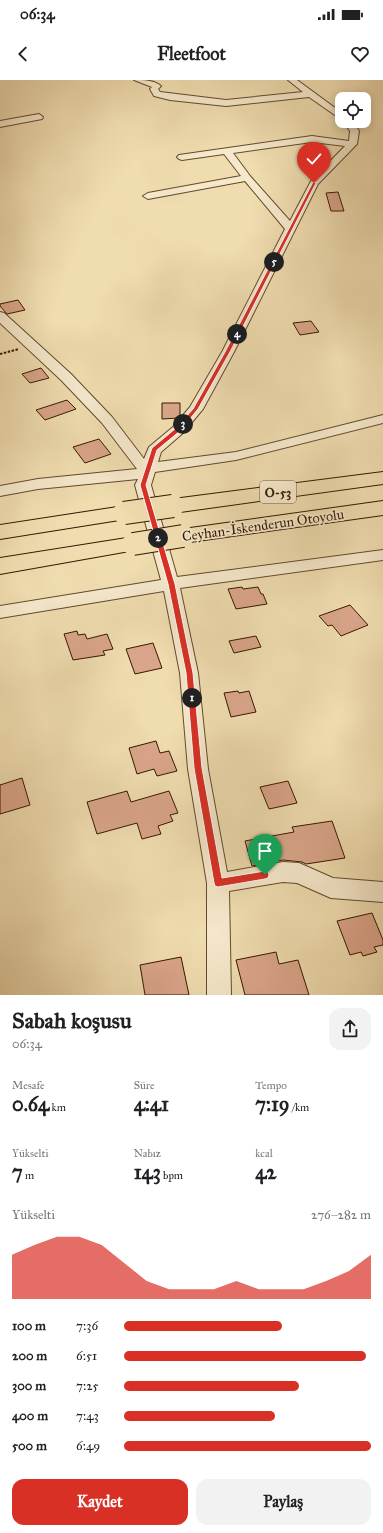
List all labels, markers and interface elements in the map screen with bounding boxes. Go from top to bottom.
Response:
text: 06:34 [20,5,55,23]
icon: back [12,43,34,65]
text: Fleetfoot [157,43,226,65]
icon: heart [349,43,371,65]
map controls [335,92,371,128]
button: locate [335,92,371,128]
pin [297,142,331,183]
icon: check [303,148,325,170]
pin: 5 [264,252,284,272]
text: 5 [271,255,277,268]
pin: 4 [227,324,247,344]
text: 4 [234,327,240,340]
pin: 3 [173,414,193,434]
text: 3 [181,417,185,430]
road number: O-53 [260,481,296,503]
street label: Ceyhan-İskenderun Otoyolu [181,505,346,545]
pin: 2 [148,528,168,548]
text: 2 [155,531,161,544]
pin: 1 [182,688,202,708]
text: 1 [190,691,194,704]
pin [248,834,282,875]
icon: arrive [254,840,276,862]
text: Sabah koşusu [12,1007,132,1034]
button: share [329,1008,371,1050]
text: 06:34 [12,1036,42,1052]
text: Mesafe [12,1079,45,1092]
text: Süre [134,1079,154,1092]
text: Tempo [255,1079,287,1092]
text: 0.64 [12,1092,49,1116]
text: 4:41 [134,1092,169,1116]
text: 7:19 [255,1092,290,1116]
text: km [49,1101,66,1114]
text: /km [290,1101,309,1114]
text: Yükselti [12,1147,48,1160]
text: Nabız [134,1147,161,1160]
text: kcal [255,1147,273,1160]
text: 7 [12,1160,23,1184]
text: 143 [134,1160,161,1184]
text: 42 [255,1160,276,1184]
text: m [23,1169,34,1182]
text: bpm [161,1169,183,1182]
text: Yükselti [12,1207,55,1223]
text: 276–282 m [311,1207,371,1223]
text: 100 m [12,1318,46,1334]
text: 7:36 [76,1318,98,1334]
text: 200 m [12,1348,47,1364]
text: 6:51 [76,1348,97,1364]
text: 300 m [12,1378,46,1394]
text: 7:25 [76,1378,99,1394]
text: 400 m [12,1408,48,1424]
text: 7:43 [76,1408,99,1424]
text: 500 m [12,1438,47,1454]
text: 6:49 [76,1438,100,1454]
button: Kaydet [12,1479,188,1525]
button: Paylaş [196,1479,371,1525]

